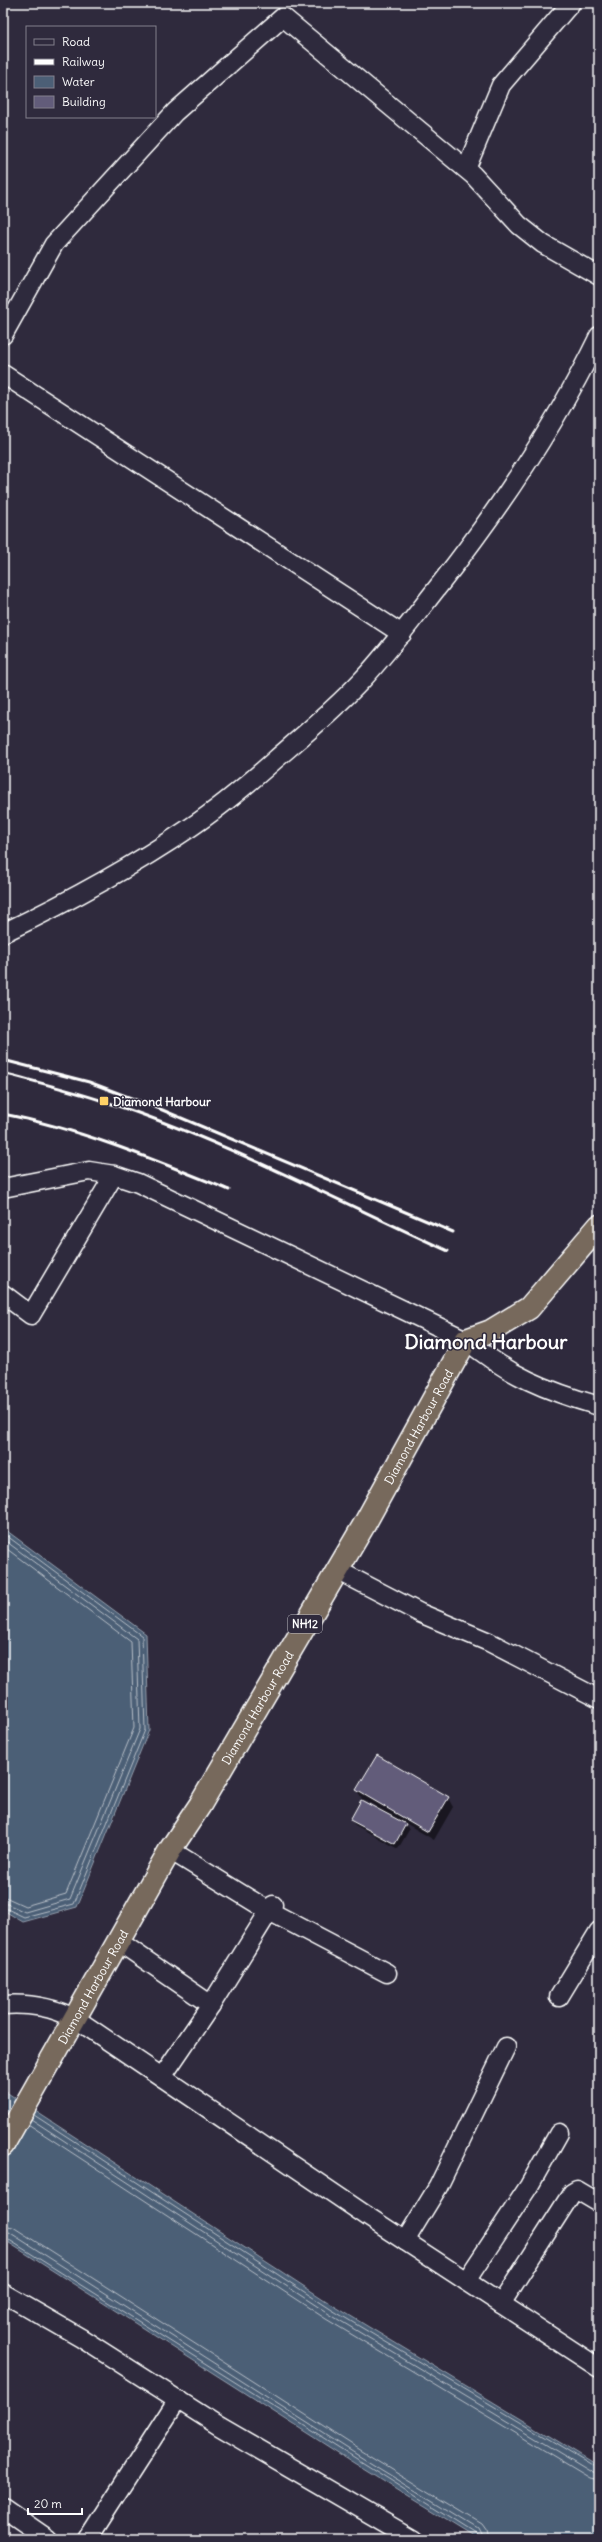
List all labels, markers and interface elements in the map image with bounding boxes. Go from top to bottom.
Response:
legend [26,26,156,118]
text: Road [62,34,90,49]
text: Railway [62,54,105,69]
text: Water [62,74,95,89]
text: Building [62,94,106,109]
place label: Diamond Harbour [113,1094,211,1109]
marker: Diamond Harbour [98,1095,110,1107]
district label: Diamond Harbour [404,1329,568,1354]
street label: Diamond Harbour Road [381,1366,456,1487]
road number: NH12 [288,1615,322,1633]
street label: Diamond Harbour Road [218,1648,296,1767]
street label: Diamond Harbour Road [54,1927,131,2046]
scale bar [28,2490,82,2516]
text: 20 m [34,2496,62,2511]

